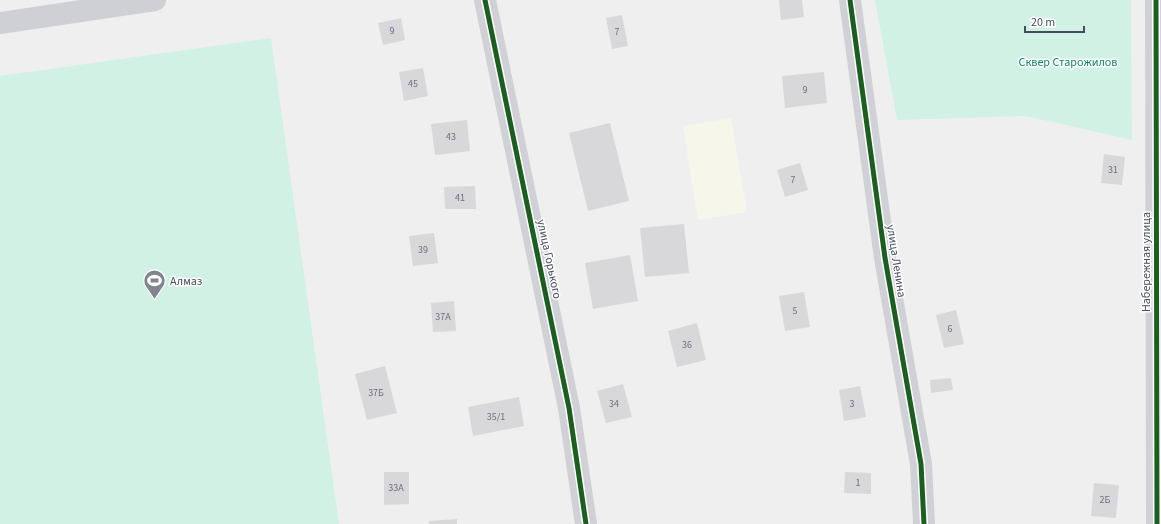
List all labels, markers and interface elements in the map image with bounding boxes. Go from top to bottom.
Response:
scale bar [1025,8,1084,34]
text: 20 m [1031,14,1055,31]
house number: 9 [390,24,395,38]
house number: 7 [615,25,620,39]
park label: Cквер Старожилов [1019,54,1117,71]
house number: 45 [408,77,418,91]
house number: 9 [803,83,808,97]
house number: 43 [446,130,456,144]
house number: 31 [1108,163,1118,177]
house number: 7 [791,173,796,187]
house number: 41 [455,191,465,205]
street label: Набережная улица [1138,212,1155,312]
street label: улица Горького [532,218,566,300]
street label: улица Ленина [882,223,910,299]
house number: 39 [418,243,428,257]
sports icon: Алмаз [141,268,167,301]
place label: Алмаз [170,273,202,290]
house number: 5 [793,304,798,318]
house number: 37А [435,310,451,324]
house number: 6 [948,322,953,336]
house number: 36 [682,338,692,352]
house number: 37Б [368,386,384,400]
house number: 34 [609,397,619,411]
house number: 3 [850,397,855,411]
house number: 35/1 [487,410,505,424]
house number: 1 [856,476,861,490]
house number: 33А [388,481,404,495]
house number: 2Б [1100,493,1111,507]

